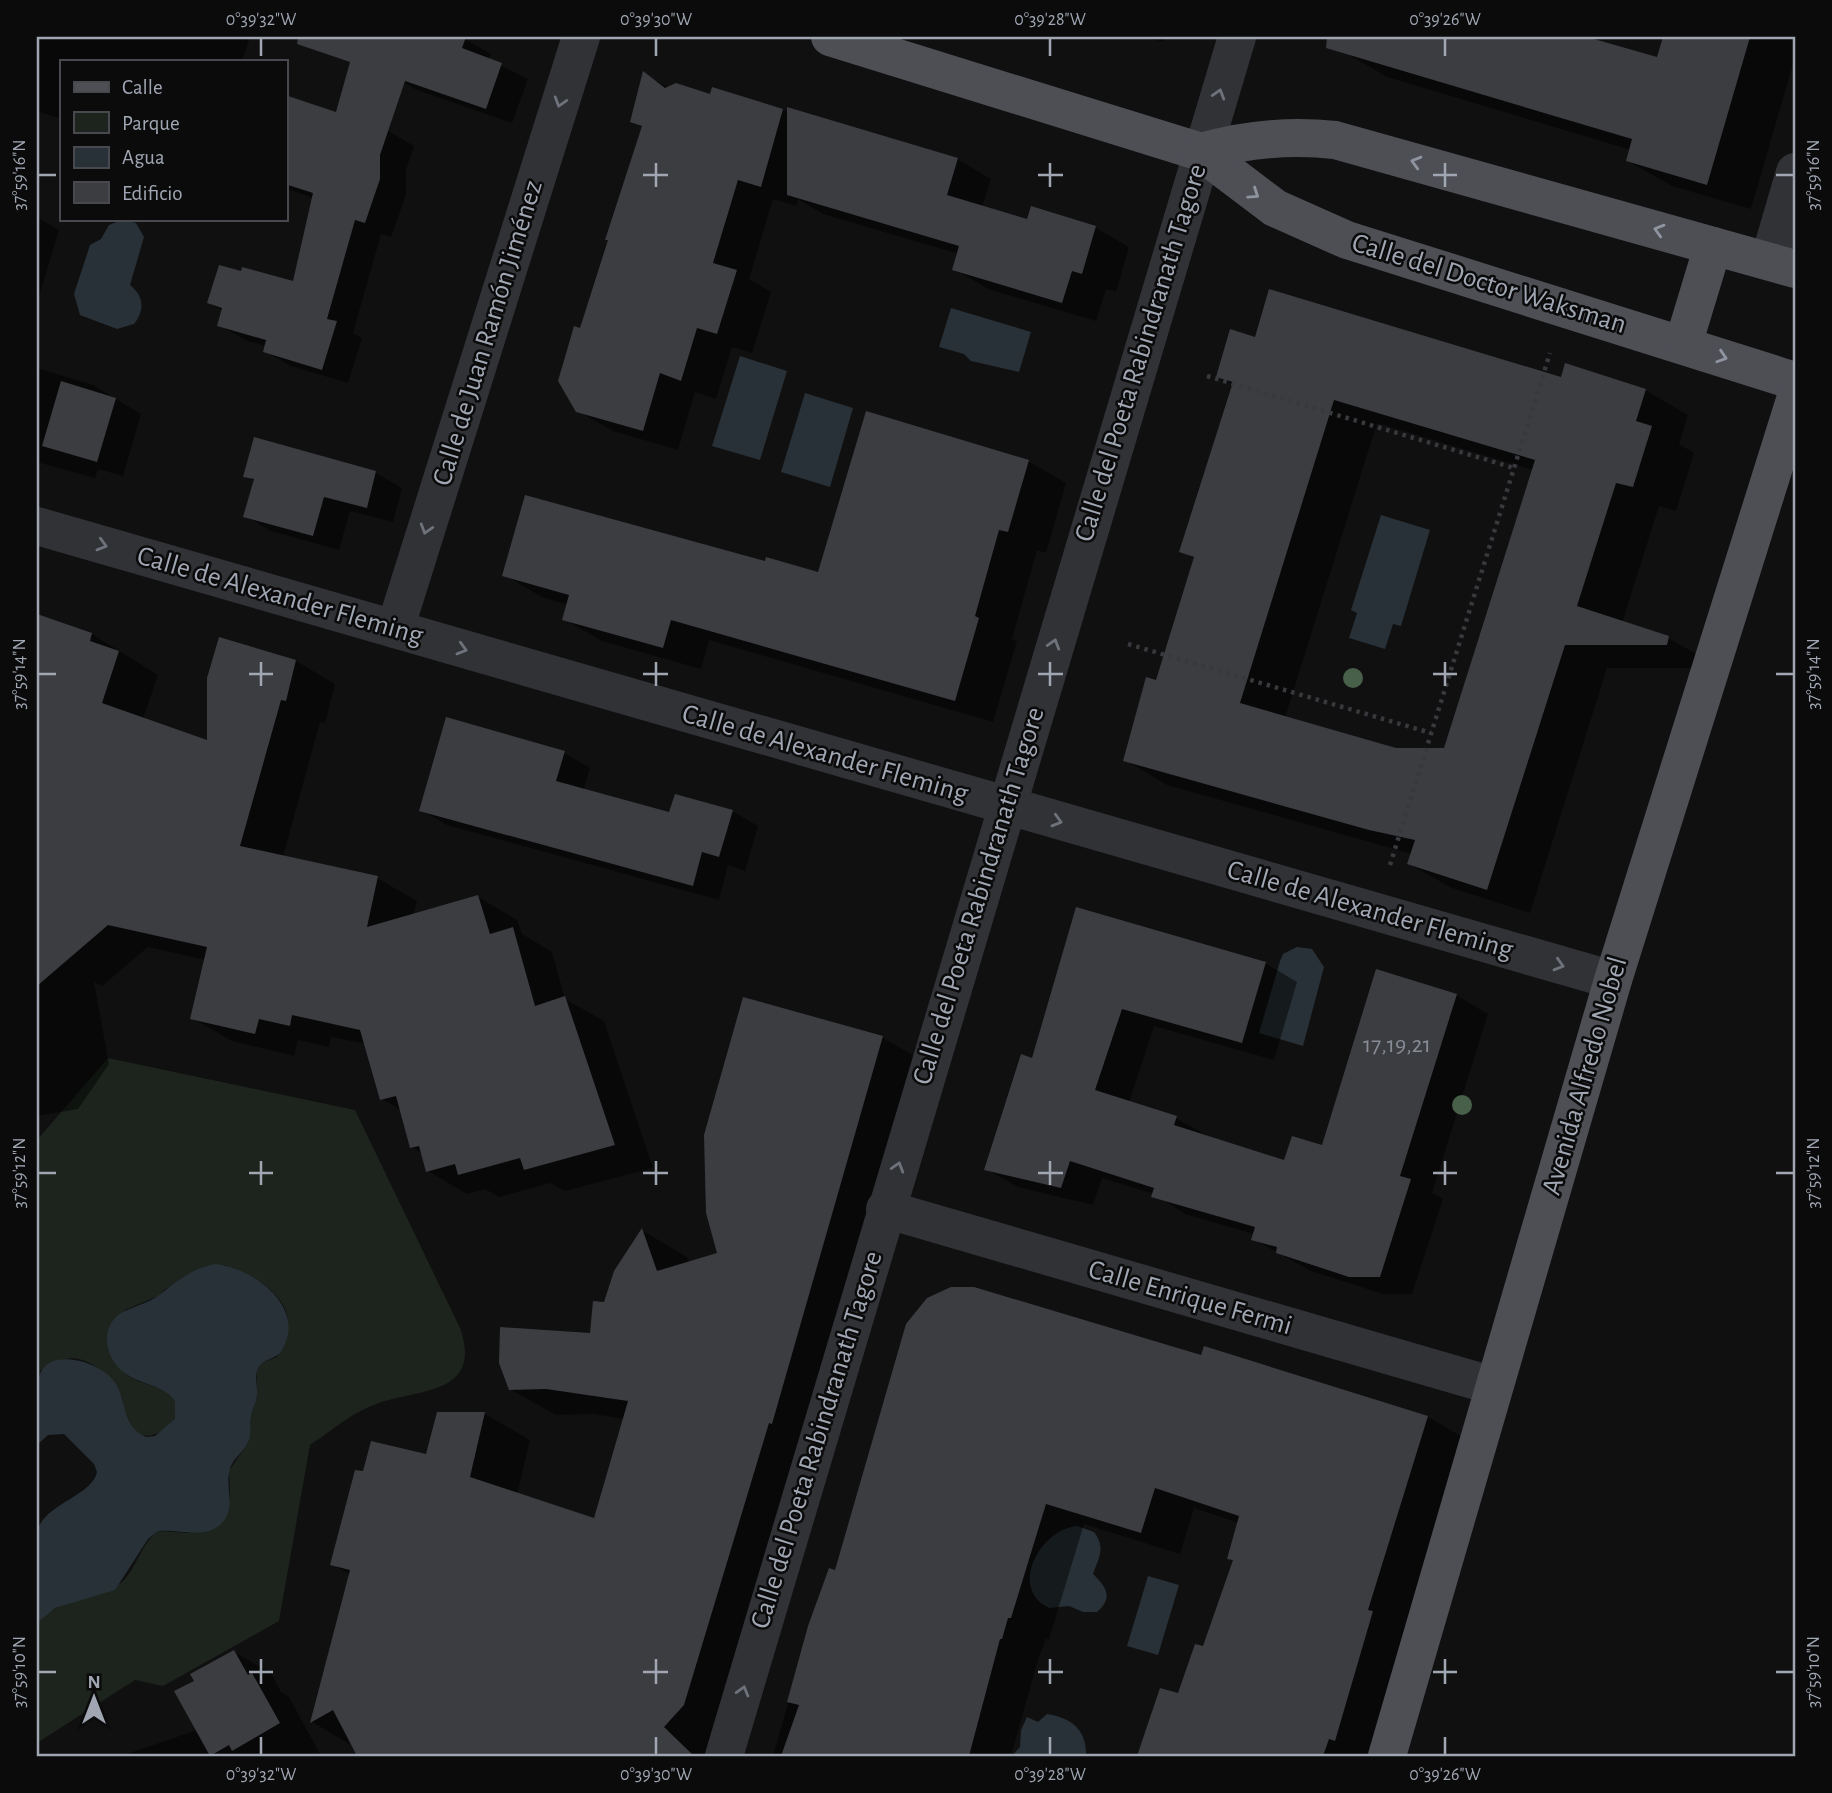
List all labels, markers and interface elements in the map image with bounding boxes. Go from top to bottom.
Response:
text: 0°39'32"W [226,11,296,29]
text: 0°39'30"W [620,11,692,29]
text: 0°39'28"W [1014,11,1086,29]
text: 0°39'26"W [1409,11,1481,29]
legend [60,60,287,220]
text: Calle [122,77,163,98]
one-way arrow [1210,88,1225,100]
one-way arrow [554,96,569,108]
text: Parque [122,113,180,134]
text: 37°59'16"N [11,139,29,211]
text: 37°59'16"N [1805,139,1823,211]
text: Agua [122,147,165,168]
one-way arrow [1411,155,1423,170]
street label: Calle del Poeta Rabindranath Tagore [1070,161,1212,545]
street label: Calle de Juan Ramón Jiménez [428,177,548,489]
text: Edificio [122,183,183,204]
one-way arrow [1246,186,1259,198]
one-way arrow [1653,224,1665,238]
street label: Calle del Doctor Waksman [1349,229,1629,339]
one-way arrow [1716,349,1728,363]
one-way arrow [420,523,435,535]
one-way arrow [96,537,108,551]
street label: Calle de Alexander Fleming [134,542,426,650]
text: 37°59'14"N [11,638,29,710]
one-way arrow [1045,638,1060,650]
text: 37°59'14"N [1805,638,1823,710]
one-way arrow [456,640,468,655]
street label: Calle de Alexander Fleming [679,700,971,808]
street label: Calle del Poeta Rabindranath Tagore [908,704,1050,1088]
one-way arrow [1051,812,1063,827]
street label: Calle de Alexander Fleming [1224,856,1516,964]
street label: Avenida Alfredo Nobel [1538,954,1632,1198]
one-way arrow [1552,956,1564,971]
house number: 17,19,21 [1363,1033,1431,1057]
text: 37°59'12"N [11,1138,29,1208]
text: 37°59'12"N [1805,1138,1823,1208]
one-way arrow [889,1162,904,1174]
street label: Calle del Poeta Rabindranath Tagore [746,1248,888,1632]
street label: Calle Enrique Fermi [1085,1256,1295,1340]
text: 37°59'10"N [11,1636,29,1708]
text: 37°59'10"N [1805,1636,1823,1708]
north arrow [60,1664,130,1734]
text: N [87,1673,101,1692]
one-way arrow [734,1685,749,1697]
text: 0°39'32"W [226,1766,296,1784]
text: 0°39'30"W [620,1766,692,1784]
text: 0°39'28"W [1014,1766,1086,1784]
text: 0°39'26"W [1409,1766,1481,1784]

